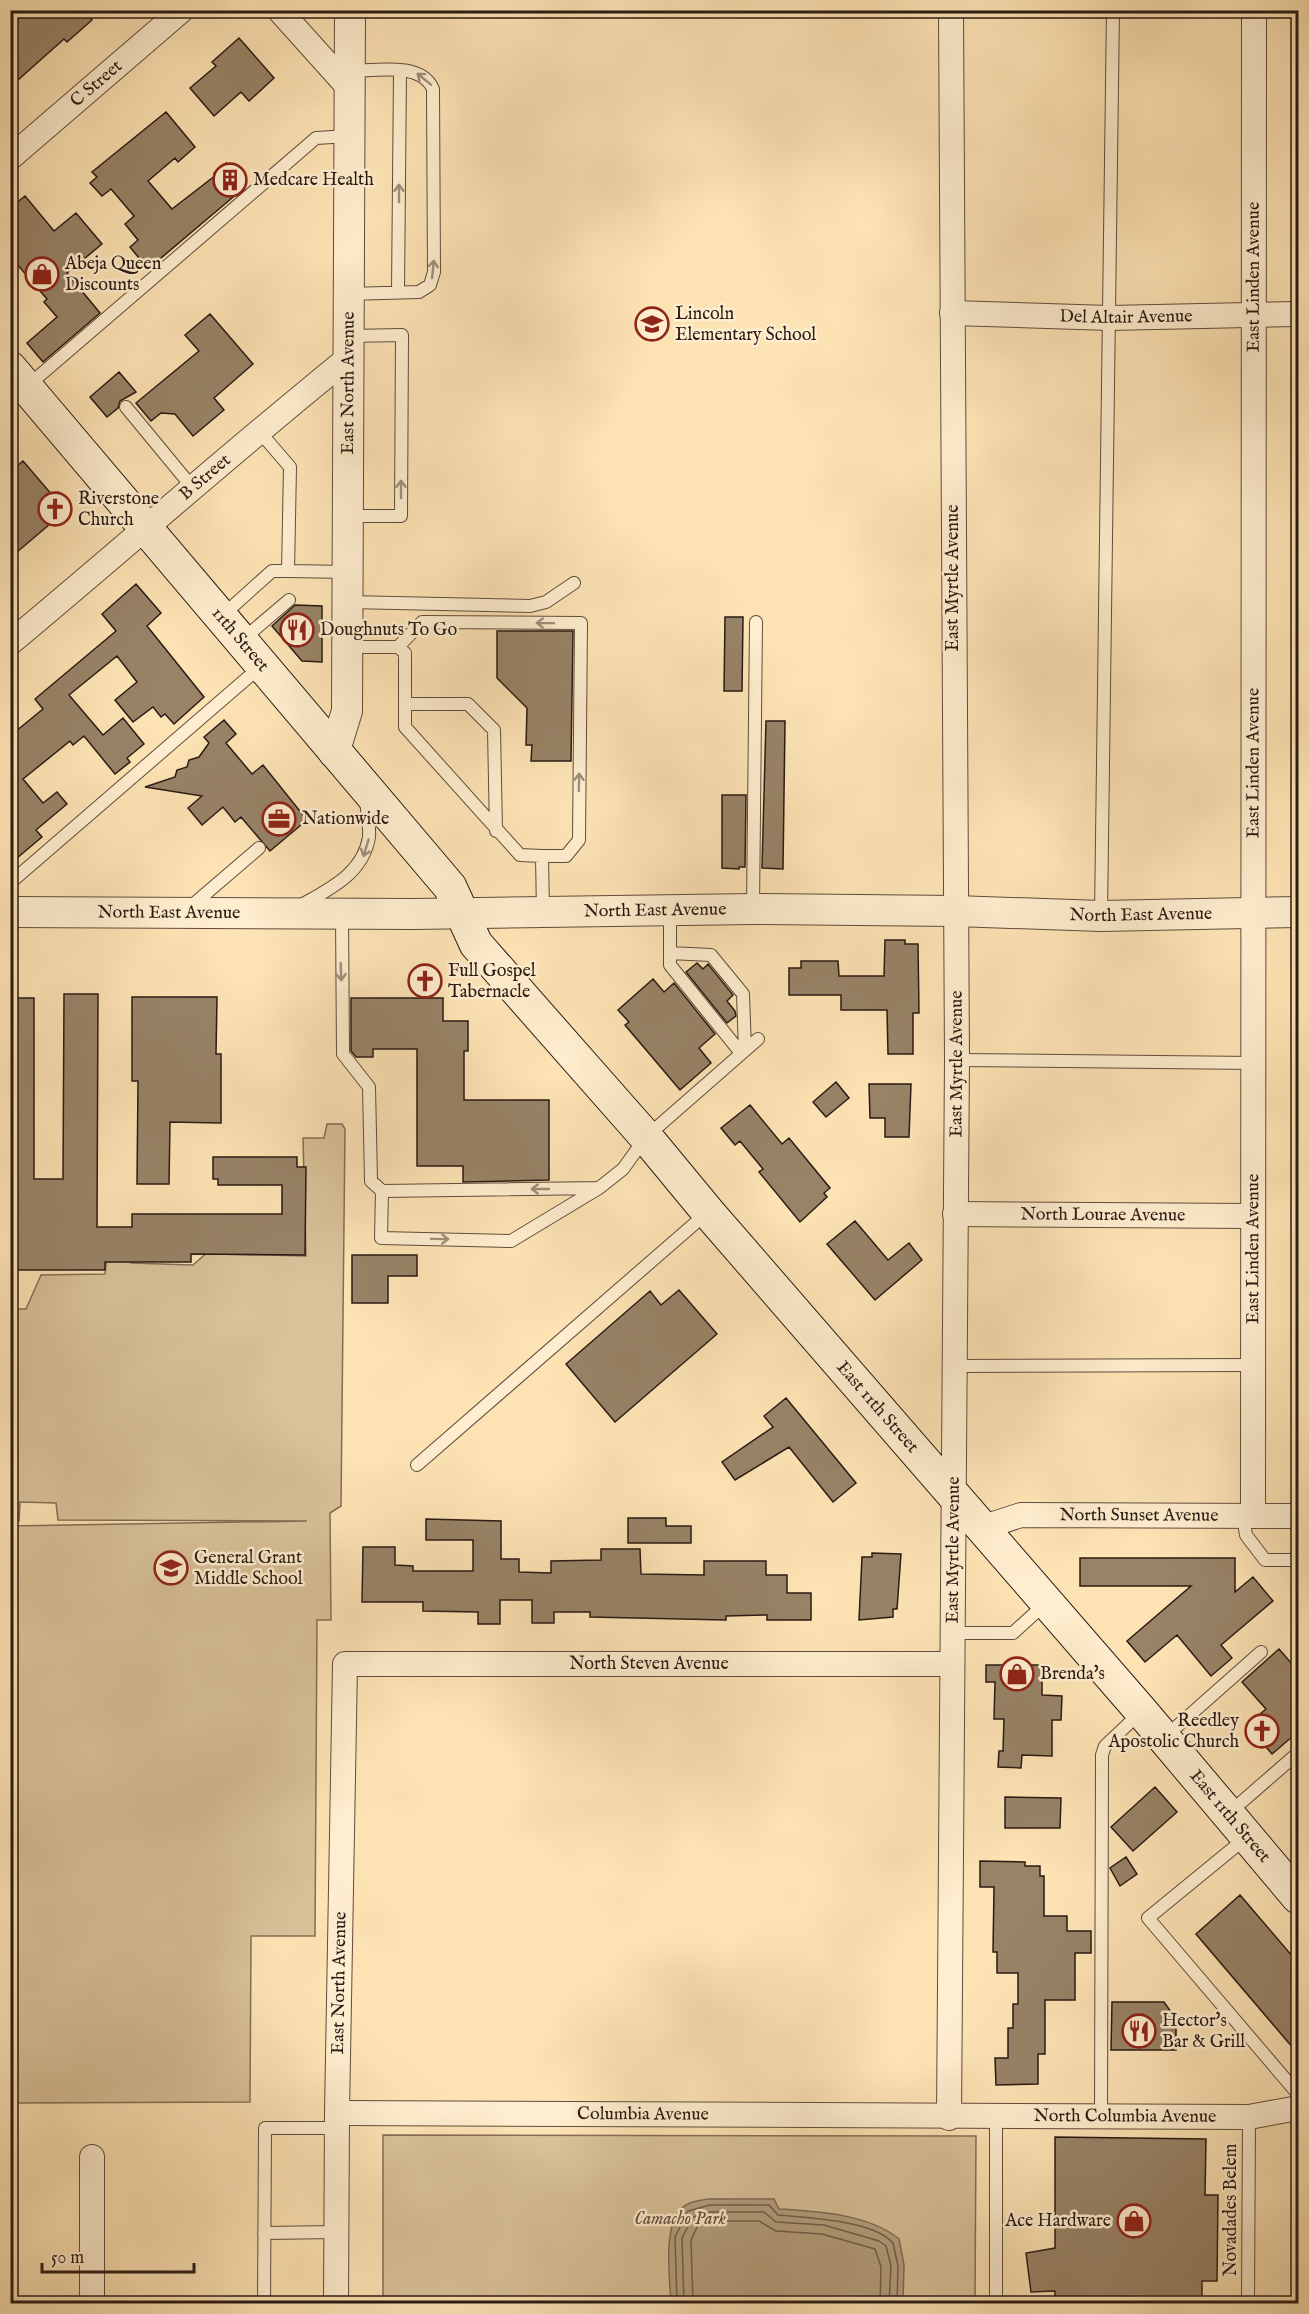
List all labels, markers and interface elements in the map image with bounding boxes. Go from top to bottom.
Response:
street label: C Street [66,55,127,112]
one-way arrow [416,73,432,86]
building icon: Medcare Health [212,162,248,198]
place label: Medcare Health [253,169,374,192]
one-way arrow [393,183,405,203]
street label: East Linden Avenue [1242,202,1265,352]
place label: Abeja Queen Discounts [64,253,162,297]
shop icon: Abeja Queen Discounts [24,256,60,292]
one-way arrow [428,260,439,280]
place label: Lincoln Elementary School [675,303,816,347]
street label: Del Altair Avenue [1059,305,1193,330]
school or university icon: Lincoln Elementary School [634,306,670,342]
street label: East North Avenue [337,312,360,454]
street label: B Street [175,449,236,506]
one-way arrow [395,479,407,499]
place label: Riverstone Church [78,488,159,532]
church icon: Riverstone Church [37,491,73,527]
street label: East Myrtle Avenue [942,505,965,651]
street label: 11th Street [206,602,274,677]
restaurant icon: Doughnuts To Go [279,612,315,648]
one-way arrow [535,617,555,629]
place label: Doughnuts To Go [320,619,457,642]
street label: East Linden Avenue [1242,688,1265,838]
one-way arrow [573,772,585,792]
office icon: Nationwide [261,801,297,837]
place label: Nationwide [302,808,389,831]
one-way arrow [359,838,370,857]
street label: North East Avenue [583,898,727,923]
street label: North East Avenue [98,901,240,925]
street label: North East Avenue [1069,902,1212,928]
place label: Full Gospel Tabernacle [448,960,536,1004]
one-way arrow [336,962,347,982]
church icon: Full Gospel Tabernacle [407,963,443,999]
street label: East Myrtle Avenue [945,990,969,1138]
street label: East Linden Avenue [1242,1174,1265,1324]
one-way arrow [531,1183,551,1195]
street label: North Lourae Avenue [1021,1203,1185,1227]
one-way arrow [429,1234,449,1245]
street label: East 11th Street [831,1356,924,1458]
street label: East Myrtle Avenue [941,1476,965,1624]
street label: North Sunset Avenue [1059,1504,1218,1527]
place label: General Grant Middle School [194,1547,303,1591]
school or university icon: General Grant Middle School [153,1550,189,1586]
street label: North Steven Avenue [569,1653,729,1676]
shop icon: Brenda's [999,1656,1035,1692]
place label: Brenda's [1040,1663,1105,1686]
place label: Reedley Apostolic Church [1107,1710,1239,1754]
church icon: Reedley Apostolic Church [1244,1713,1280,1749]
street label: East 11th Street [1184,1765,1276,1867]
street label: East North Avenue [327,1911,352,2055]
place label: Hector's Bar & Grill [1162,2010,1245,2054]
restaurant icon: Hector's Bar & Grill [1121,2013,1157,2049]
street label: Columbia Avenue [577,2103,709,2126]
street label: North Columbia Avenue [1034,2105,1216,2128]
street label: Novadades Belem [1220,2143,1243,2276]
shop icon: Ace Hardware [1116,2203,1152,2239]
park label: Camacho Park [634,2208,726,2231]
place label: Ace Hardware [1004,2210,1111,2233]
scale bar [42,2236,194,2274]
text: 50 m [51,2247,84,2270]

